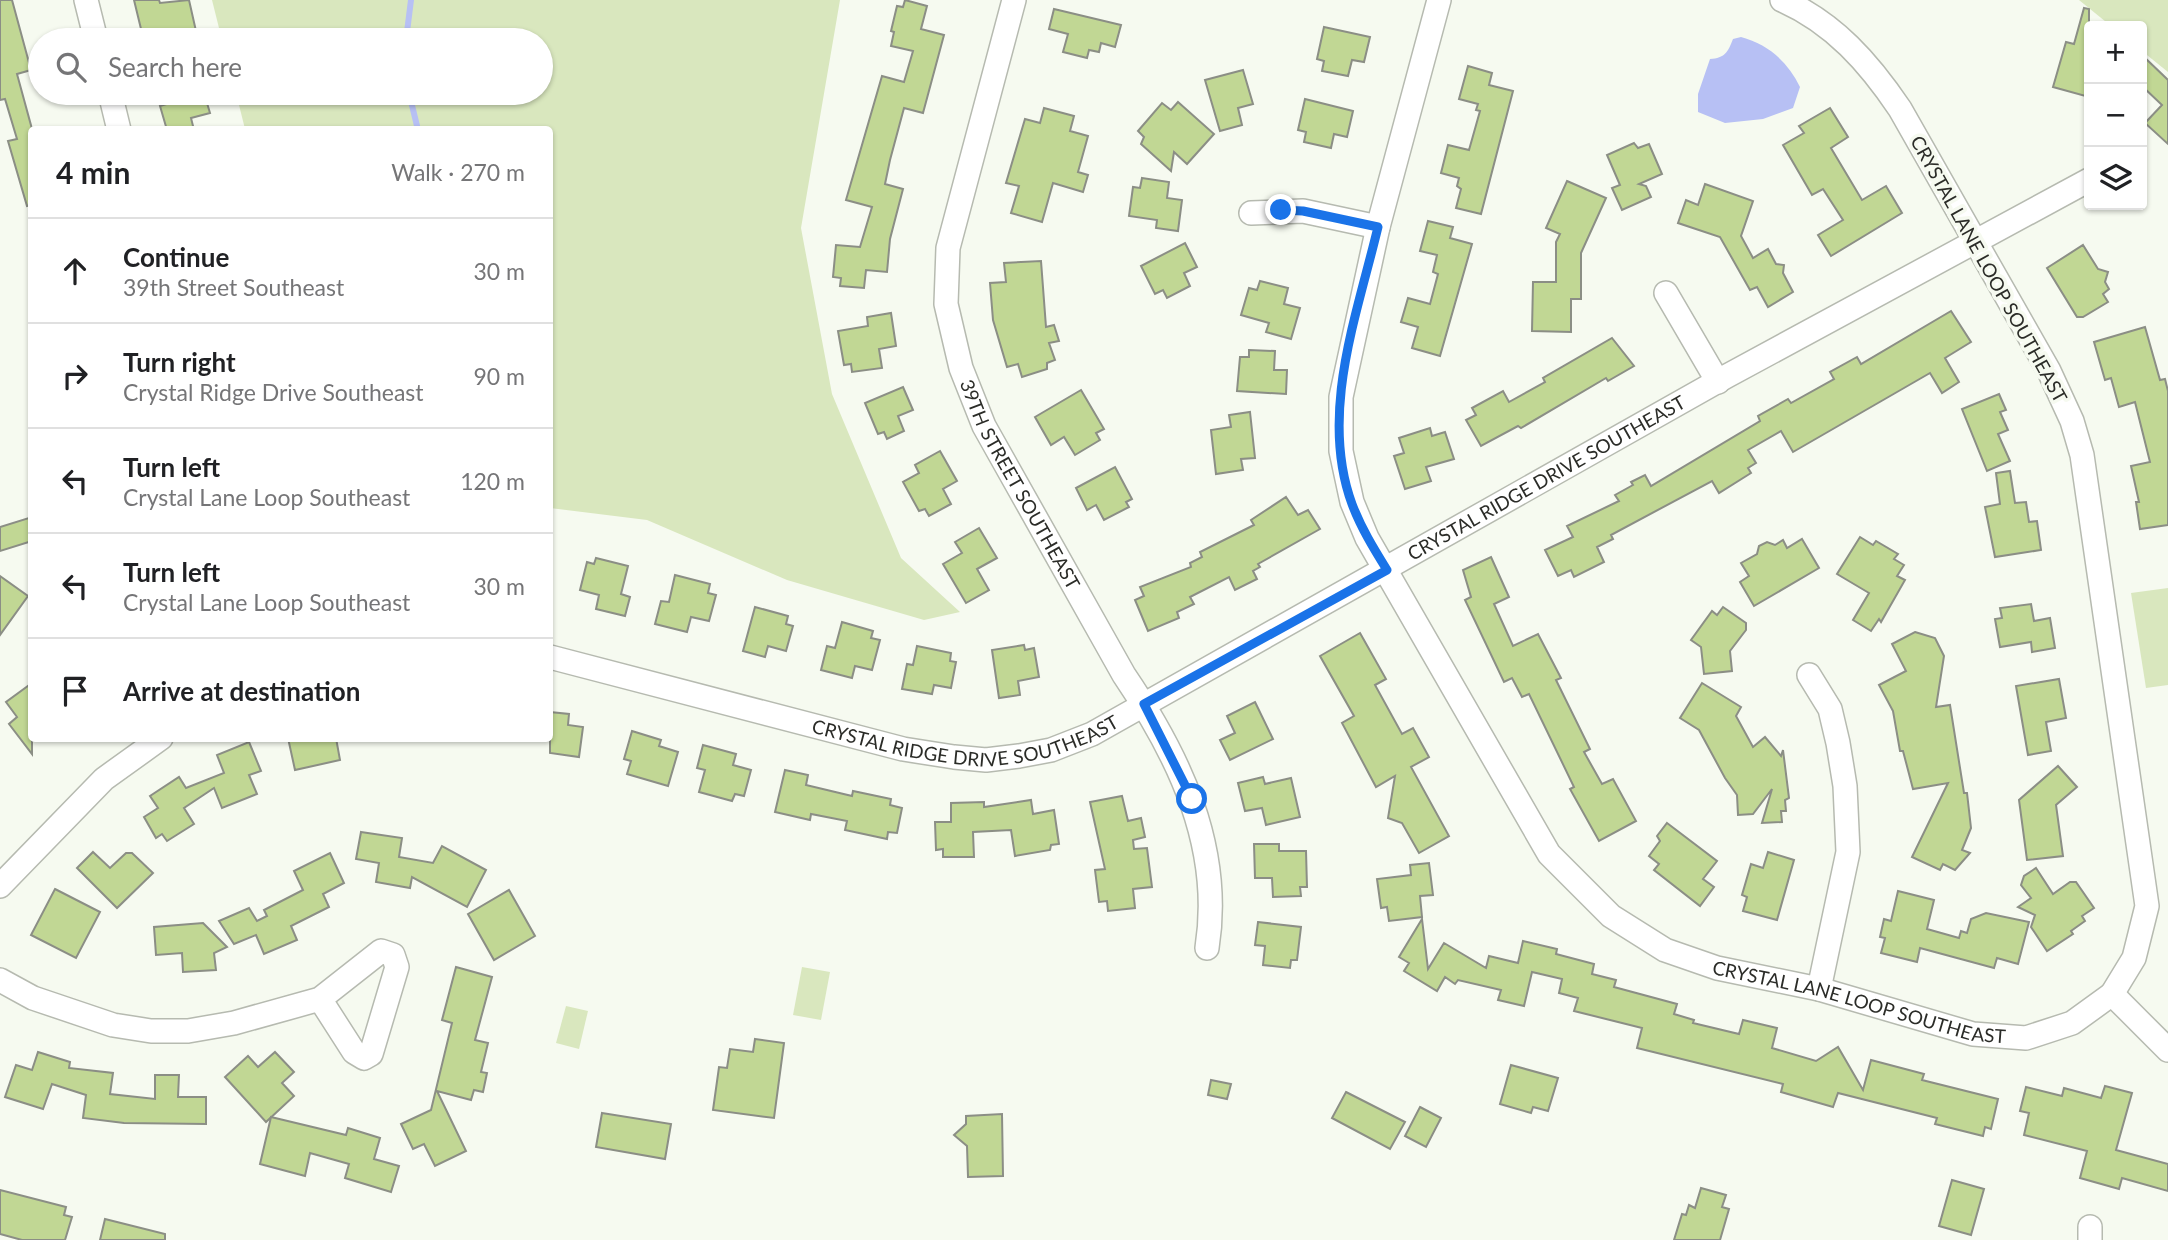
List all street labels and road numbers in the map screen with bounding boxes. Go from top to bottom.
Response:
street label: CRYSTAL LANE LOOP SOUTHEAST [1906,131,2073,406]
street label: 39TH STREET SOUTHEAST [956,376,1085,593]
street label: CRYSTAL RIDGE DRIVE SOUTHEAST [1403,390,1689,565]
street label: CRYSTAL RIDGE DRIVE SOUTHEAST [805,705,1121,733]
street label: CRYSTAL LANE LOOP SOUTHEAST [1711,955,2007,1047]

